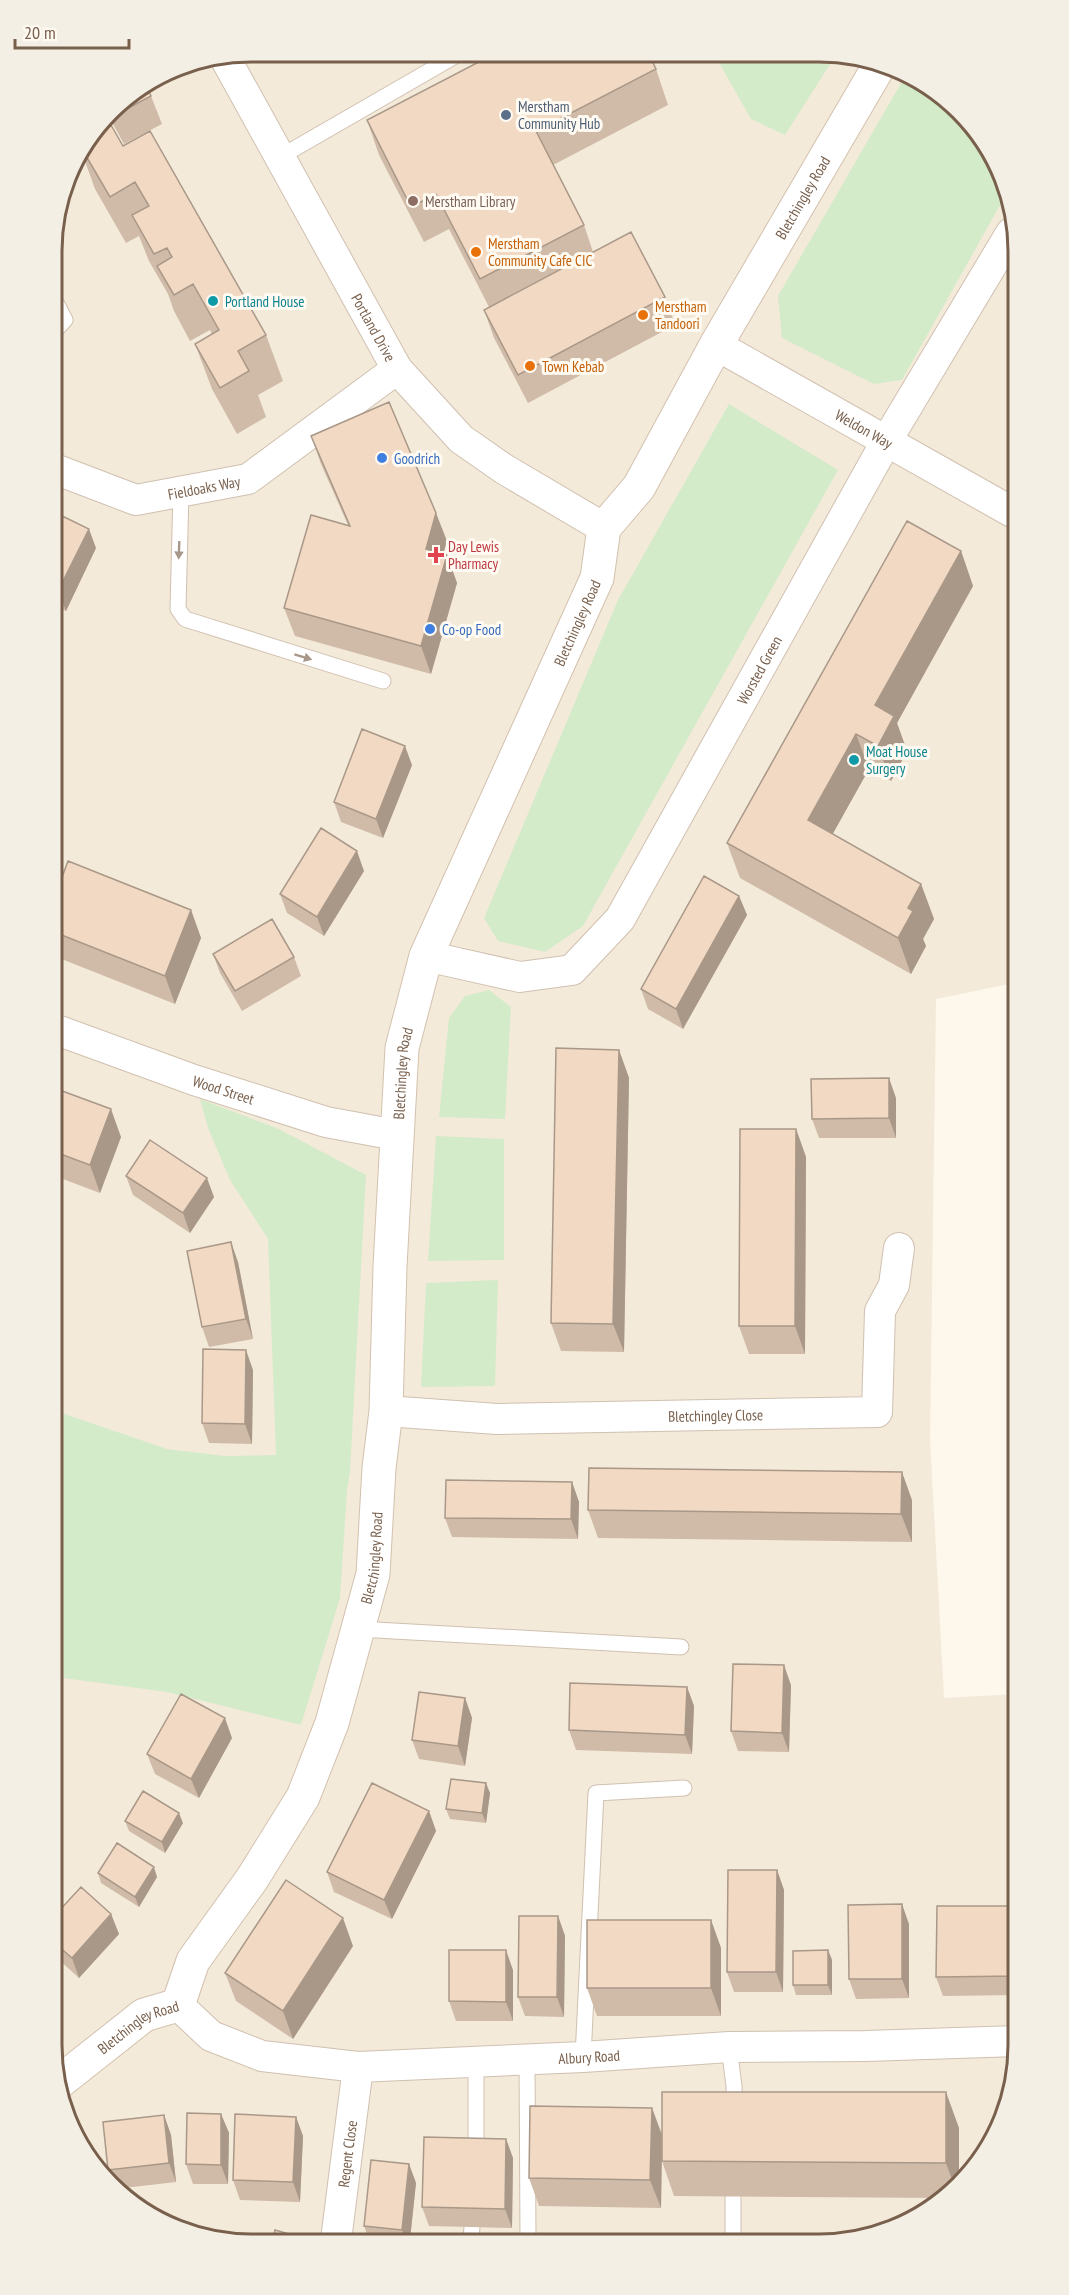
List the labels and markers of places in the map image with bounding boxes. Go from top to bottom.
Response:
place label: Merstham Community Hub [518,97,600,133]
marker: Merstham Community Hub [499,108,513,122]
place label: Merstham Library [425,192,516,211]
marker: Merstham Library [406,194,420,208]
place label: Merstham Community Cafe CIC [488,234,592,270]
marker: Merstham Community Cafe CIC [469,245,483,259]
place label: Portland House [225,292,304,311]
marker: Portland House [206,294,220,308]
place label: Merstham Tandoori [655,297,706,333]
marker: Merstham Tandoori [636,308,650,322]
place label: Town Kebab [542,357,604,376]
marker: Town Kebab [523,359,537,373]
place label: Goodrich [394,449,440,468]
marker: Goodrich [375,451,389,465]
place label: Day Lewis Pharmacy [448,537,499,573]
marker: Day Lewis Pharmacy [429,548,443,562]
place label: Co-op Food [442,620,501,639]
marker: Co-op Food [423,622,437,636]
place label: Moat House Surgery [866,742,928,778]
marker: Moat House Surgery [847,753,861,767]

